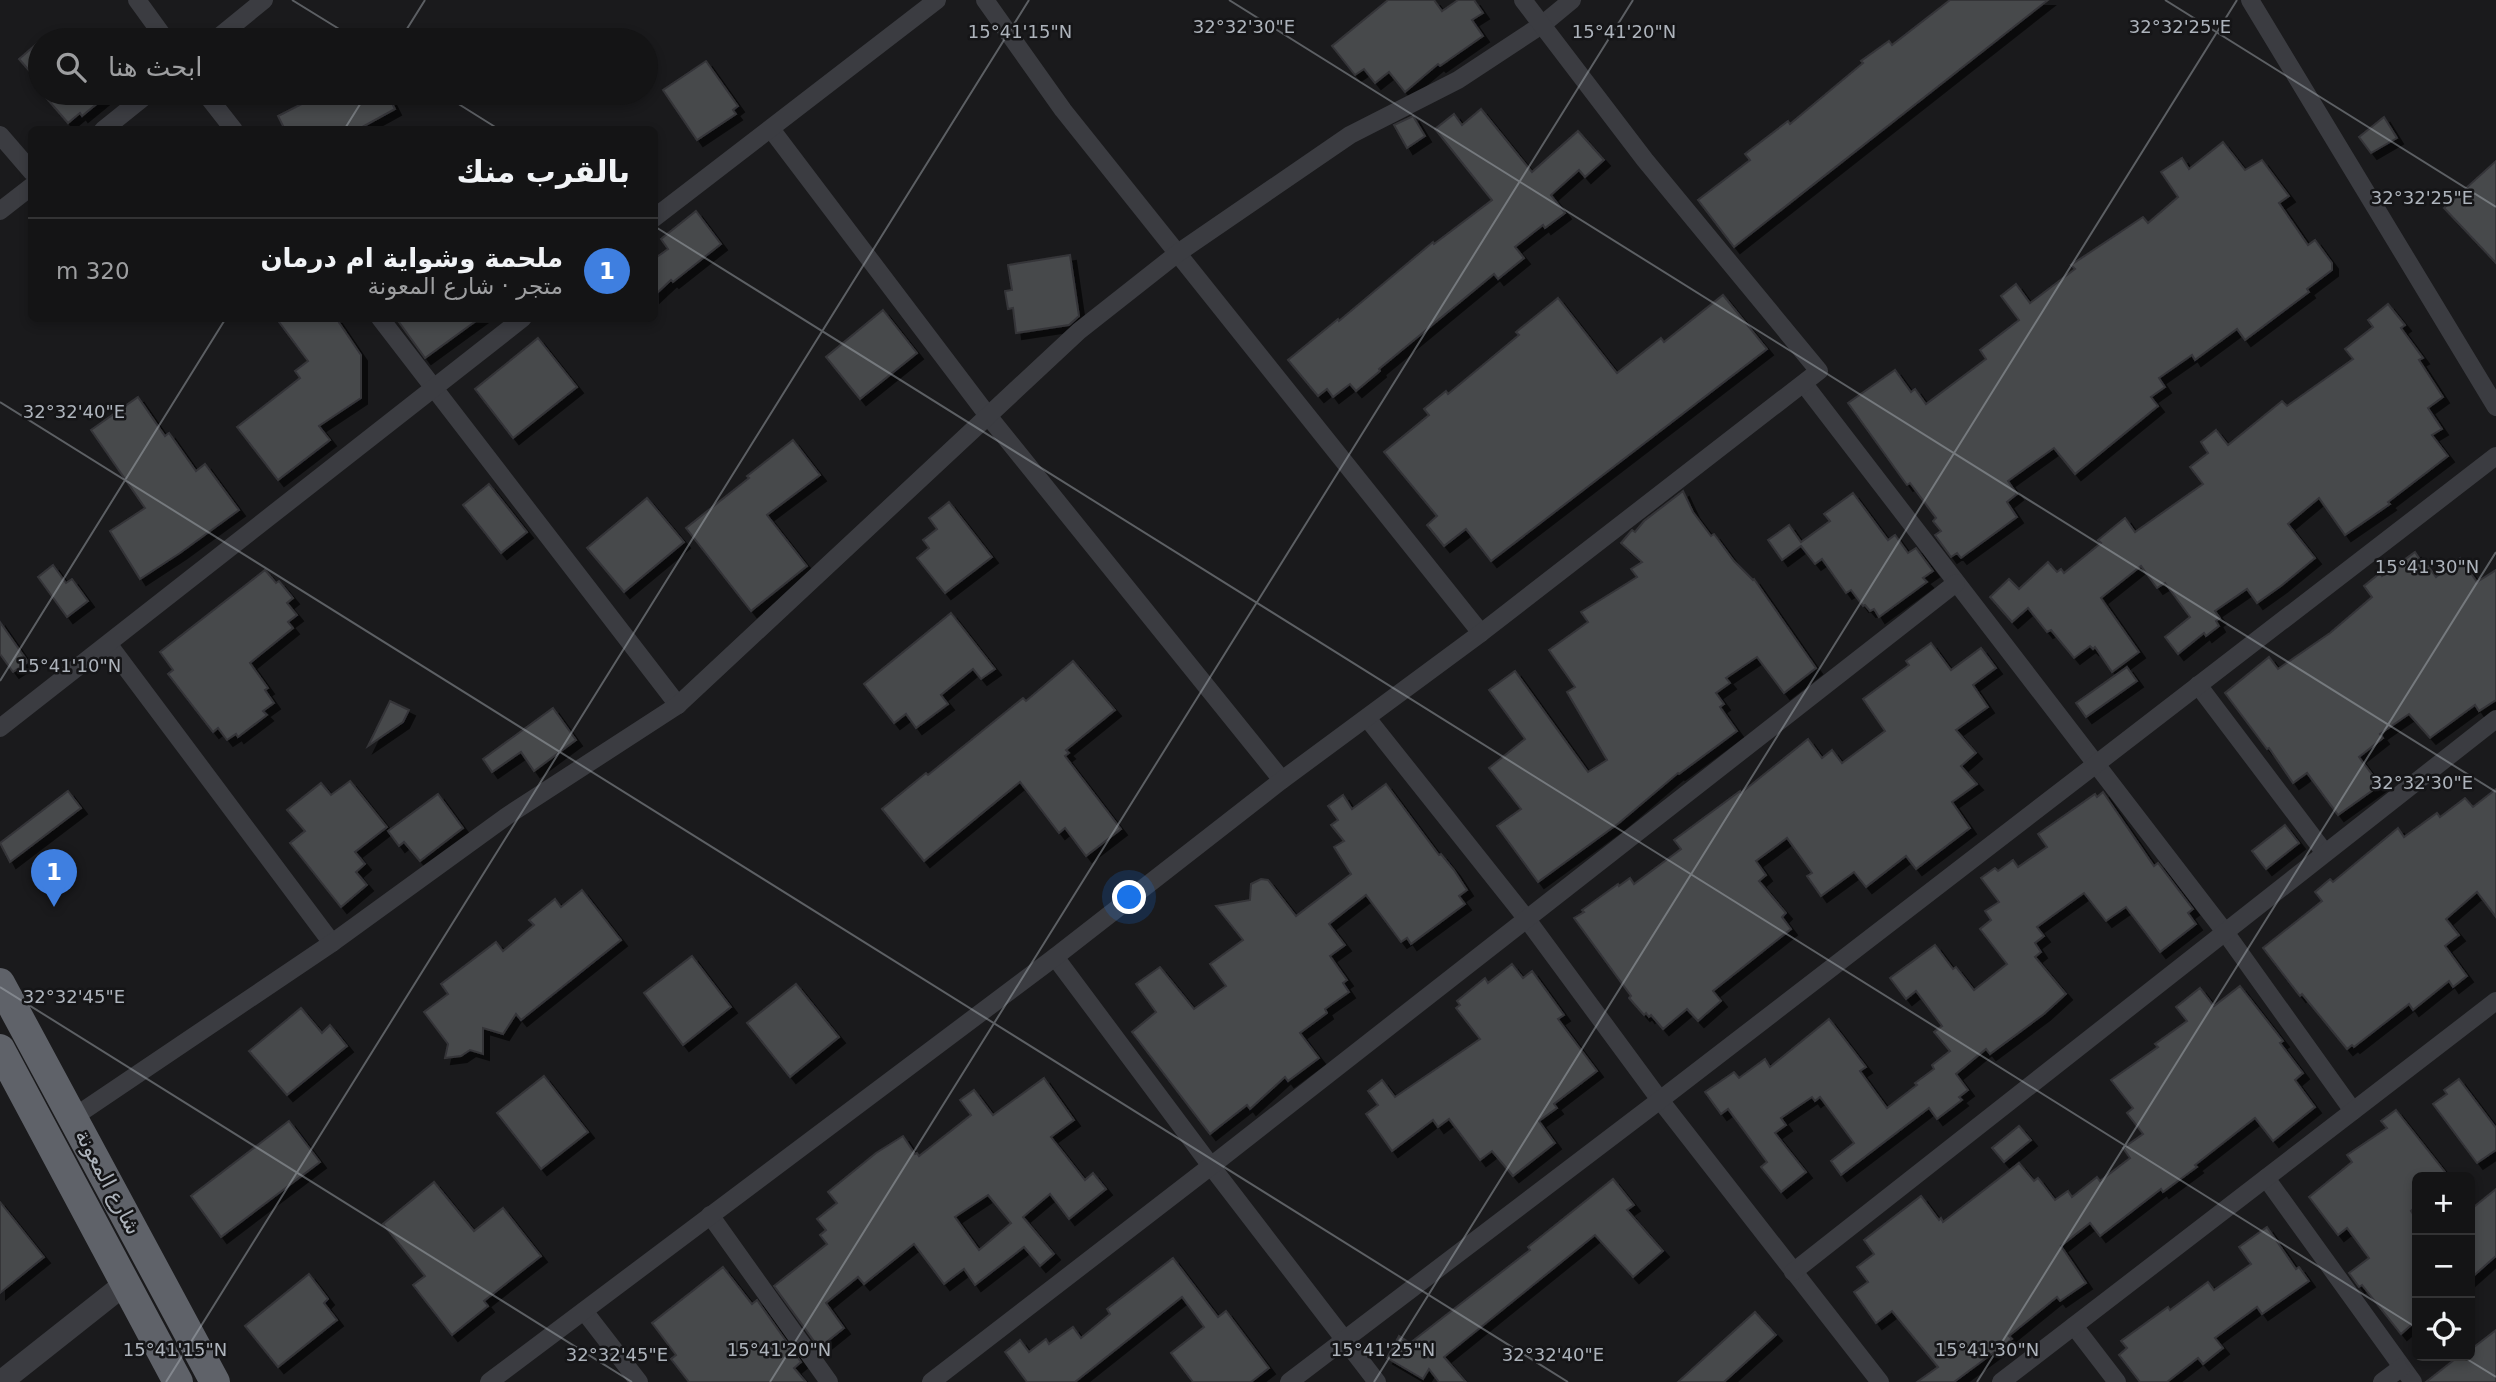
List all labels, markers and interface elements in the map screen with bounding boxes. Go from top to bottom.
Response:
text: 32°32'30"E [1193,16,1295,37]
text: 32°32'25"E [2129,16,2231,37]
text: 15°41'15"N [968,21,1072,42]
text: 15°41'20"N [1572,21,1676,42]
search box [28,28,658,105]
icon: search [52,48,90,86]
text: ابحث هنا [108,52,203,82]
text: بالقرب منك [457,154,630,189]
text: 32°32'25"E [2371,187,2473,208]
text: ملحمة وشواية ام درمان [260,243,563,273]
text: 320 m [56,258,130,284]
text: 1 [599,258,615,284]
text: متجر · شارع المعونة [367,273,563,299]
text: 32°32'40"E [23,401,125,422]
text: 15°41'30"N [2375,556,2479,577]
text: 15°41'10"N [17,655,121,676]
text: 32°32'30"E [2371,772,2473,793]
pin: 1 [31,849,77,907]
your location [1112,880,1146,914]
text: 32°32'45"E [23,986,125,1007]
street label: شارع المعونة [70,1125,146,1239]
map controls [2412,1172,2475,1361]
button: + [2412,1172,2475,1235]
button: − [2412,1235,2475,1298]
button: locate [2412,1298,2475,1361]
text: 15°41'15"N [123,1339,227,1360]
text: 15°41'20"N [727,1339,831,1360]
text: 15°41'25"N [1331,1339,1435,1360]
text: 15°41'30"N [1935,1339,2039,1360]
text: 32°32'45"E [566,1344,668,1365]
text: 32°32'40"E [1502,1344,1604,1365]

